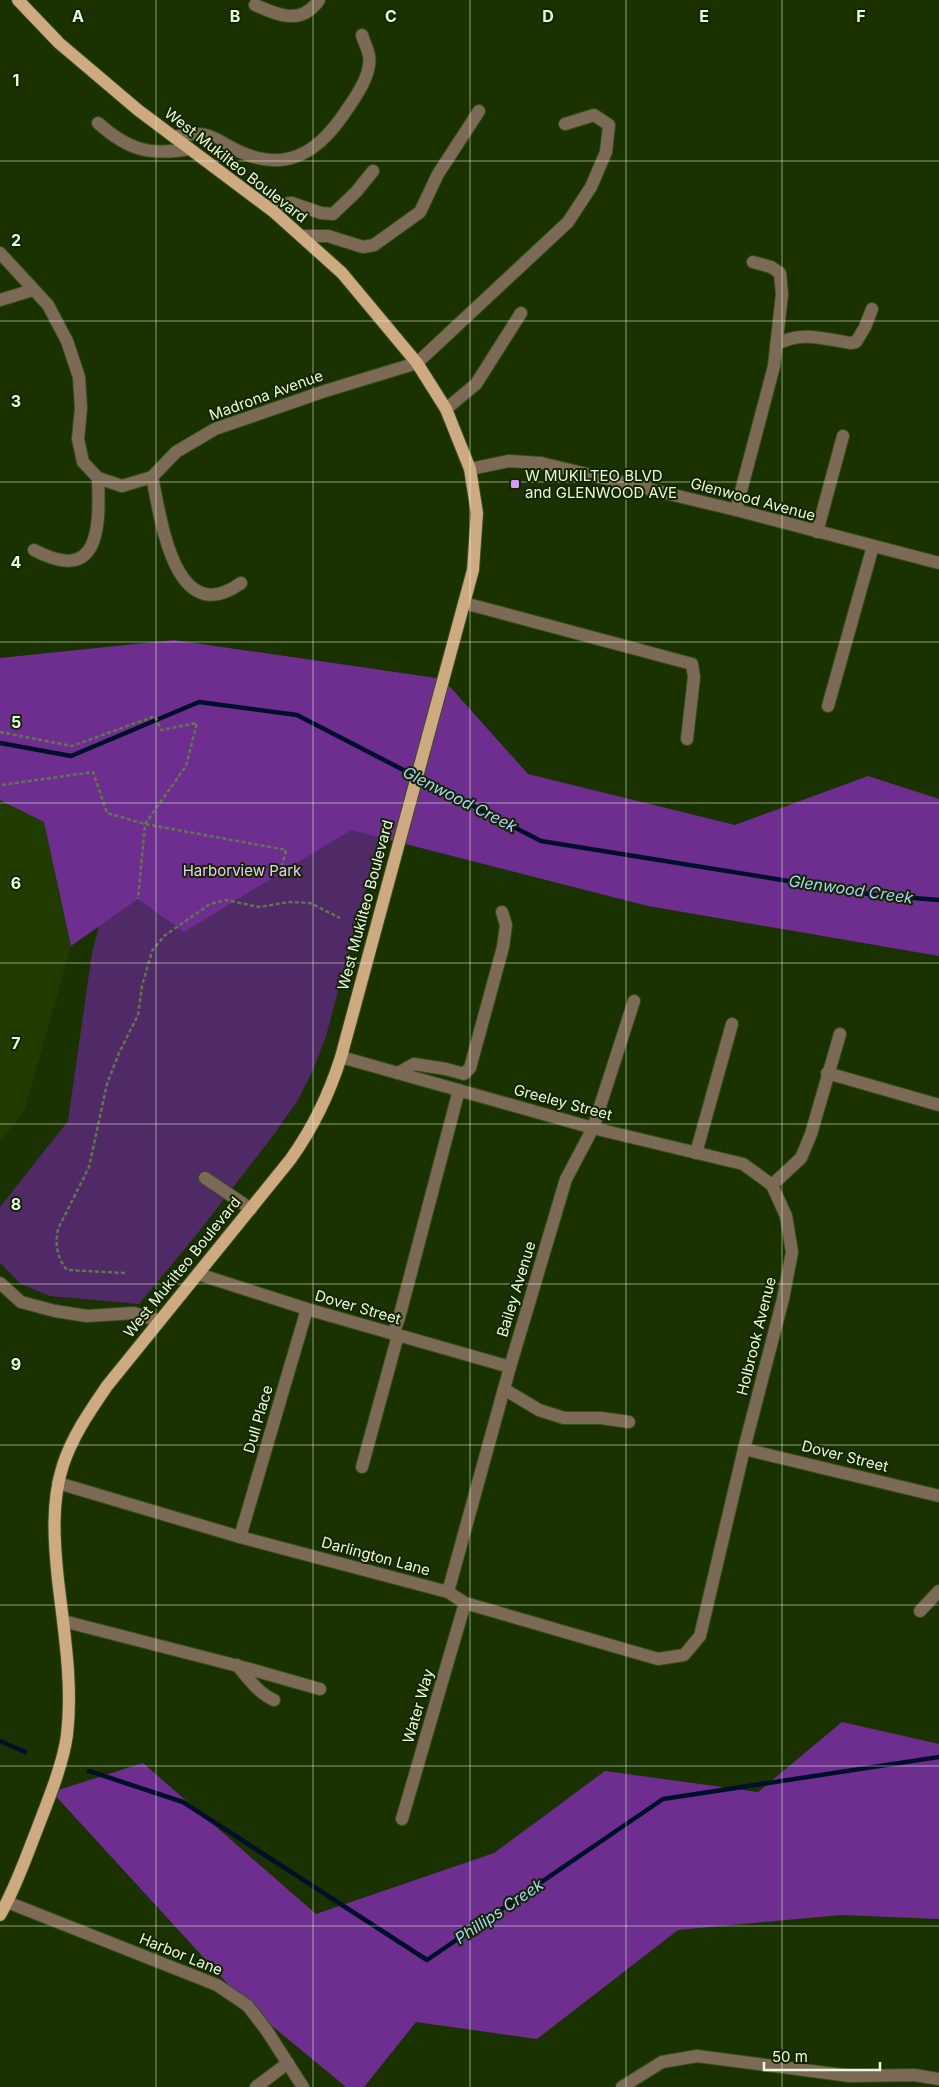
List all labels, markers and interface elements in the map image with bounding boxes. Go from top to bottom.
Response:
text: A [72,6,84,26]
text: B [230,6,240,26]
text: C [385,6,397,26]
text: D [542,6,554,26]
text: E [699,6,709,26]
text: F [856,6,866,26]
text: 1 [13,70,19,90]
street label: West Mukilteo Boulevard [161,103,311,227]
text: 2 [11,230,21,250]
street label: Madrona Avenue [206,366,326,424]
text: 3 [11,391,21,411]
place label: W MUKILTEO BLVD and GLENWOOD AVE [525,466,677,502]
street label: Glenwood Avenue [688,473,818,525]
marker: W MUKILTEO BLVD and GLENWOOD AVE [509,478,521,490]
text: 4 [11,552,22,572]
text: 5 [11,712,21,732]
water label: Glenwood Creek [400,762,521,836]
street label: West Mukilteo Boulevard [333,818,397,992]
park label: Harborview Park [183,861,302,880]
water label: Glenwood Creek [787,870,915,908]
text: 6 [11,873,21,893]
text: 7 [11,1033,21,1053]
street label: Greeley Street [512,1080,614,1124]
street label: West Mukilteo Boulevard [119,1193,245,1341]
text: 8 [11,1194,21,1214]
street label: Bailey Avenue [492,1239,540,1339]
street label: Holbrook Avenue [732,1275,780,1397]
street label: Dover Street [313,1286,403,1328]
text: 9 [11,1354,21,1374]
street label: Dull Place [239,1383,277,1455]
street label: Dover Street [800,1436,890,1476]
street label: Darlington Lane [320,1532,432,1580]
street label: Water Way [398,1666,438,1745]
water label: Phillips Creek [451,1874,547,1948]
street label: Harbor Lane [137,1929,225,1979]
scale bar [764,2040,880,2072]
text: 50 m [772,2047,808,2066]

